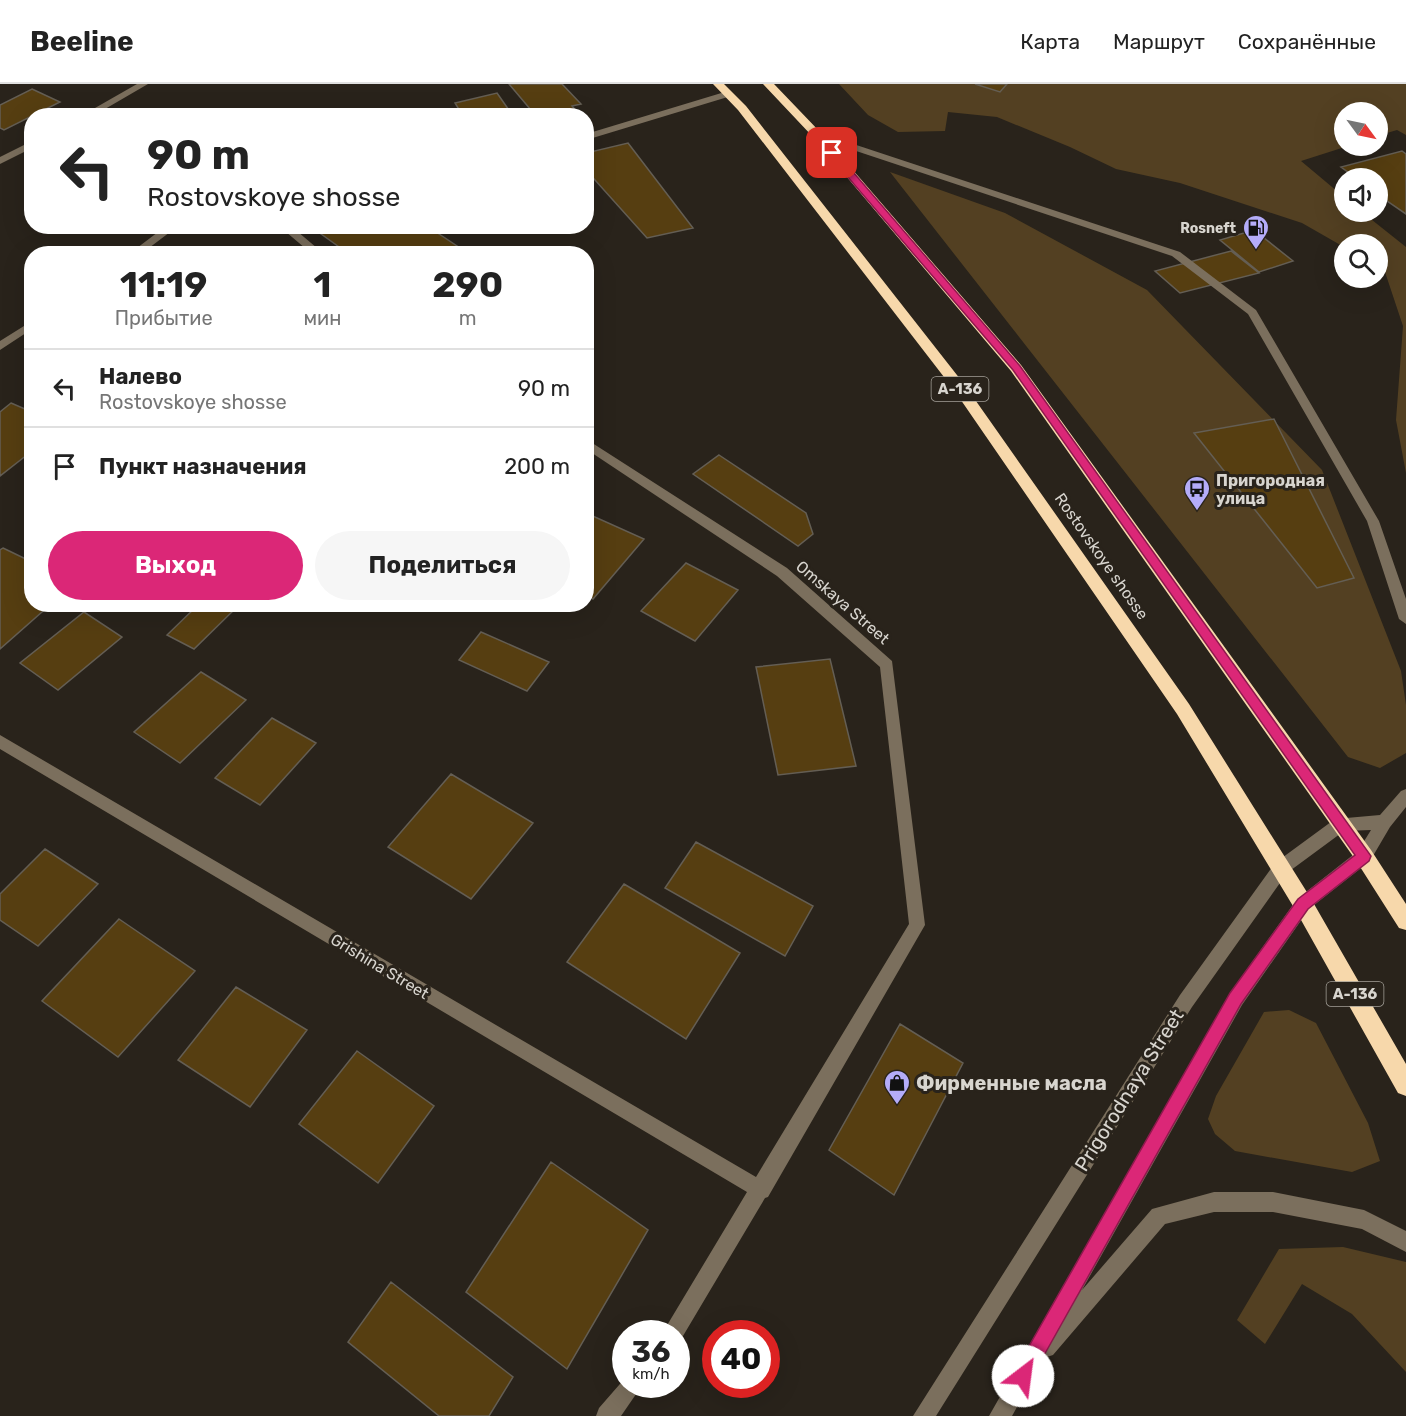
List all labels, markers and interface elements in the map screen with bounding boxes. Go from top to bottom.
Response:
text: Beeline [30,25,134,58]
text: Карта [1020,29,1080,54]
text: Маршрут [1113,29,1205,54]
text: Сохранённые [1238,29,1376,54]
north arrow [1334,102,1388,156]
map controls [1334,102,1388,288]
pin [806,127,857,178]
text: 90 m [147,130,250,180]
icon: left [48,132,126,210]
icon: arrive [815,136,848,169]
button: sound [1334,168,1388,222]
text: Rostovskoye shosse [147,181,400,213]
fuel station icon: Rosneft [1241,213,1271,251]
place label: Rosneft [1180,220,1236,237]
button: search [1334,234,1388,288]
text: 11:19 [120,263,207,306]
text: 1 [313,263,331,306]
text: 290 [432,263,503,306]
text: Прибытие [115,306,213,330]
text: мин [303,306,341,330]
text: m [459,306,477,330]
text: Налево [99,363,182,390]
icon: left [48,372,81,405]
text: 90 m [518,375,570,402]
road number: А-136 [932,377,988,401]
text: Rostovskoye shosse [99,390,287,414]
icon: arrive [48,450,81,483]
text: Пункт назначения [99,453,307,480]
text: 200 m [504,453,570,480]
place label: Пригородная улица [1216,471,1325,508]
bus stop icon: Пригородная улица [1182,474,1212,512]
street label: Rostovskoye shosse [1051,489,1152,623]
button: Выход [48,531,303,600]
button: Поделиться [315,531,570,600]
street label: Omskaya Street [792,557,893,648]
street label: Grishina Street [327,930,432,1003]
road number: А-136 [1326,982,1384,1006]
street label: Prigorodnaya Street [1069,1004,1189,1176]
shop icon: Фирменные масла [882,1068,912,1106]
place label: Фирменные масла [916,1071,1107,1095]
speed limit sign: 40 [702,1320,780,1398]
text: 36 [631,1334,671,1370]
position arrow [991,1344,1055,1408]
text: km/h [632,1365,670,1383]

